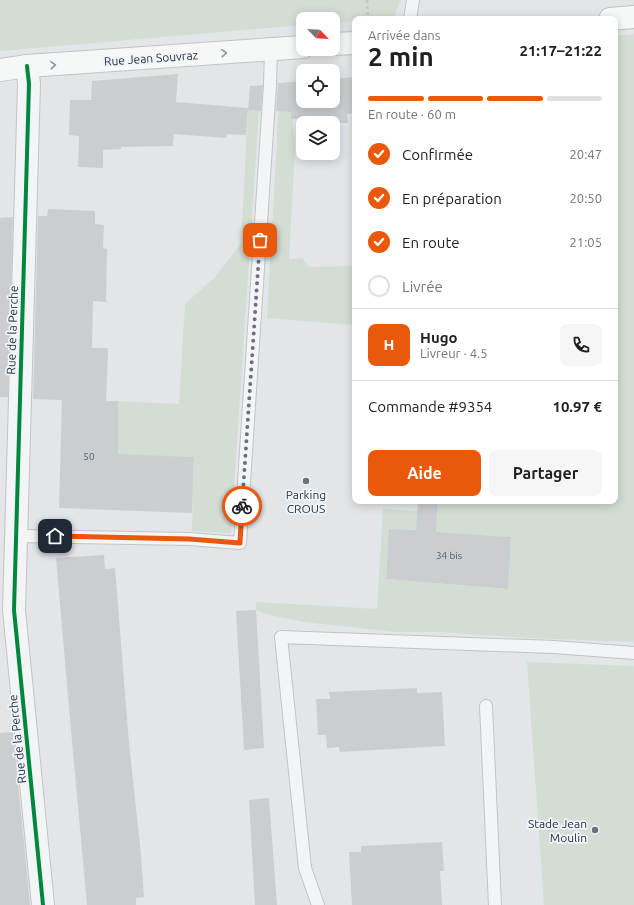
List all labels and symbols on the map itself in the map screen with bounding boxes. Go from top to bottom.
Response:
north arrow [296,12,340,56]
street label: Rue Jean Souvraz [104,48,199,68]
one-way arrow [221,48,227,57]
one-way arrow [50,60,56,69]
pin [243,223,277,257]
street label: Rue de la Perche [4,285,20,375]
house number: 50 [83,451,95,462]
marker: Parking CROUS [301,476,311,486]
courier [222,486,262,526]
place label: Parking CROUS [286,488,326,515]
pin [38,519,72,553]
house number: 34 bis [436,550,462,561]
street label: Rue de la Perche [6,694,28,784]
place label: Stade Jean Moulin [528,817,587,844]
marker: Stade Jean Moulin [590,825,600,835]

